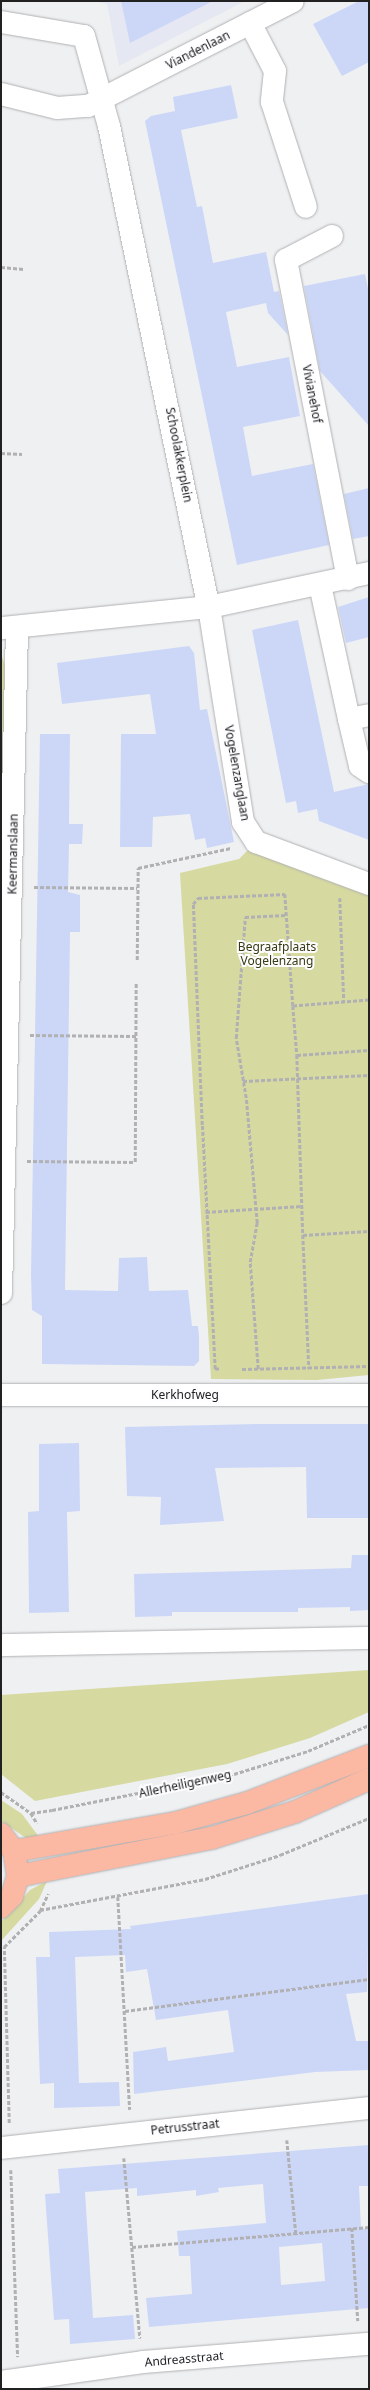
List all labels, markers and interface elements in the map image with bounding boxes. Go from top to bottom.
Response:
street label: Viandenlaan [164,28,232,72]
street label: Vivianehof [299,364,325,424]
street label: Schoolakkerplein [163,406,195,504]
street label: Vogelenzanglaan [222,724,252,822]
street label: Keermanslaan [5,813,21,895]
park label: Begraafplaats Vogelenzang [238,940,316,968]
street label: Kerkhofweg [151,1388,219,1402]
street label: Allerheiligenweg [137,1767,233,1801]
street label: Petrusstraat [150,2116,220,2138]
street label: Andreasstraat [144,2348,224,2370]

